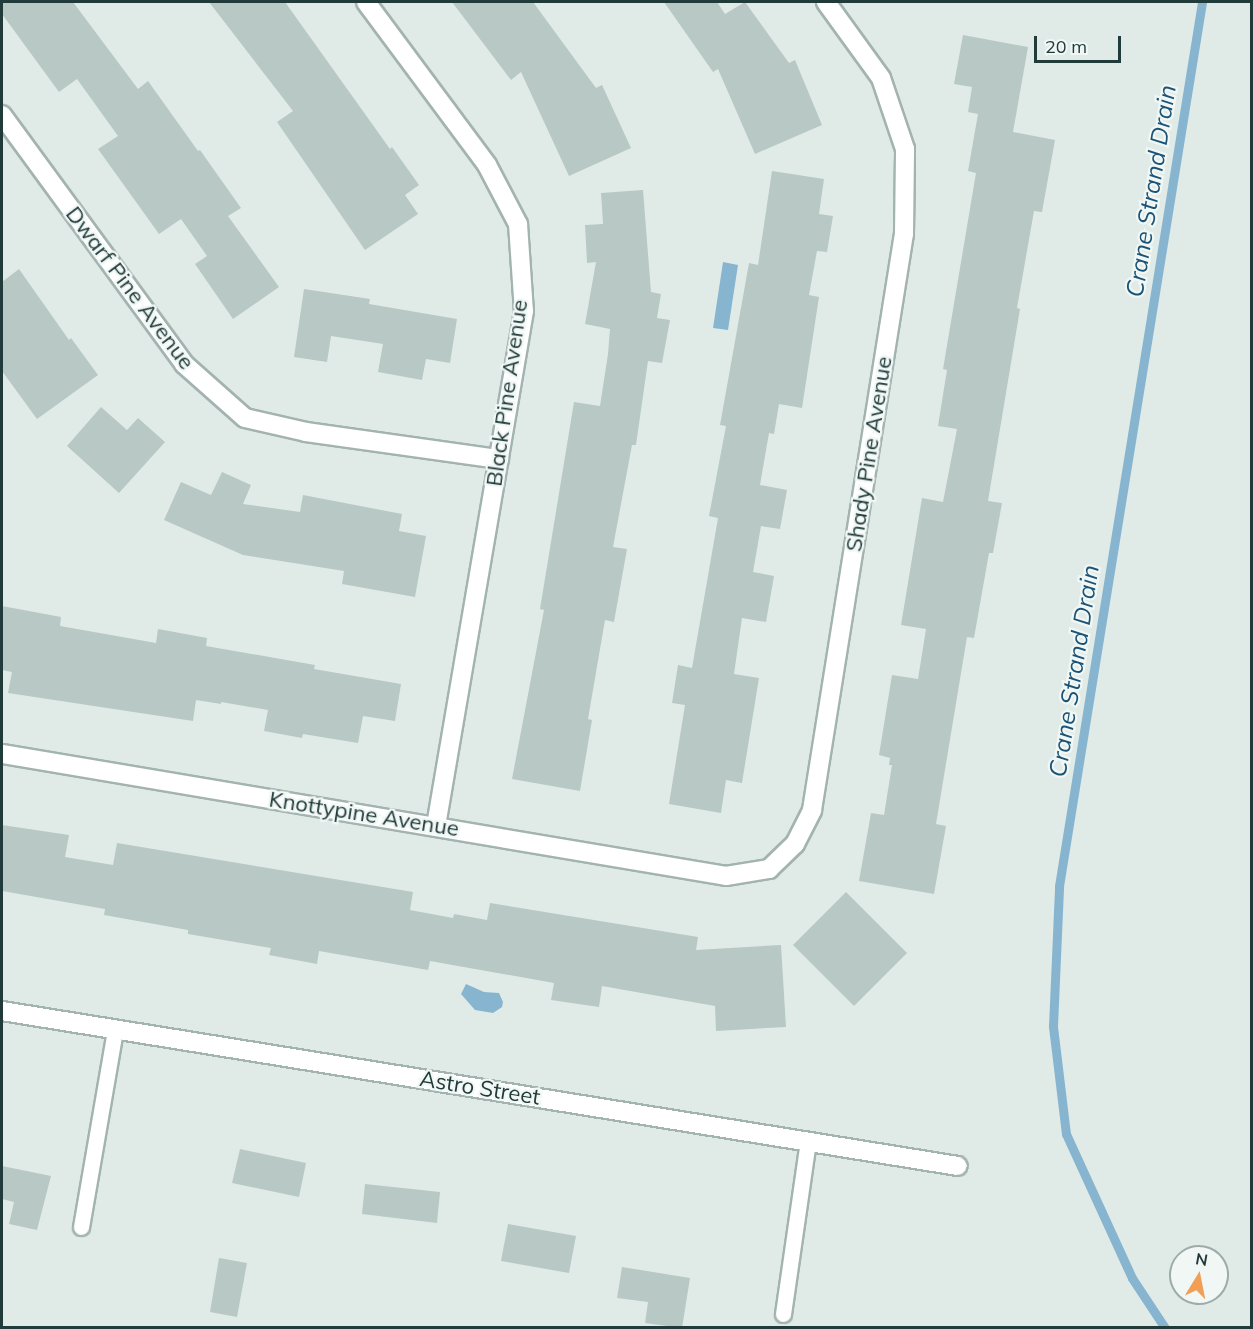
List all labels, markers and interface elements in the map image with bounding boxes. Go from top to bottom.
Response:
scale bar [1037,24,1124,62]
text: 20 m [1045,35,1087,58]
water label: Crane Strand Drain [1120,83,1182,299]
street label: Dwarf Pine Avenue [60,201,200,375]
street label: Black Pine Avenue [481,298,533,488]
street label: Shady Pine Avenue [841,355,897,553]
water label: Crane Strand Drain [1043,563,1105,779]
street label: Knottypine Avenue [267,786,461,842]
street label: Astro Street [418,1065,542,1111]
north arrow [1169,1245,1229,1305]
text: N [1194,1248,1209,1270]

